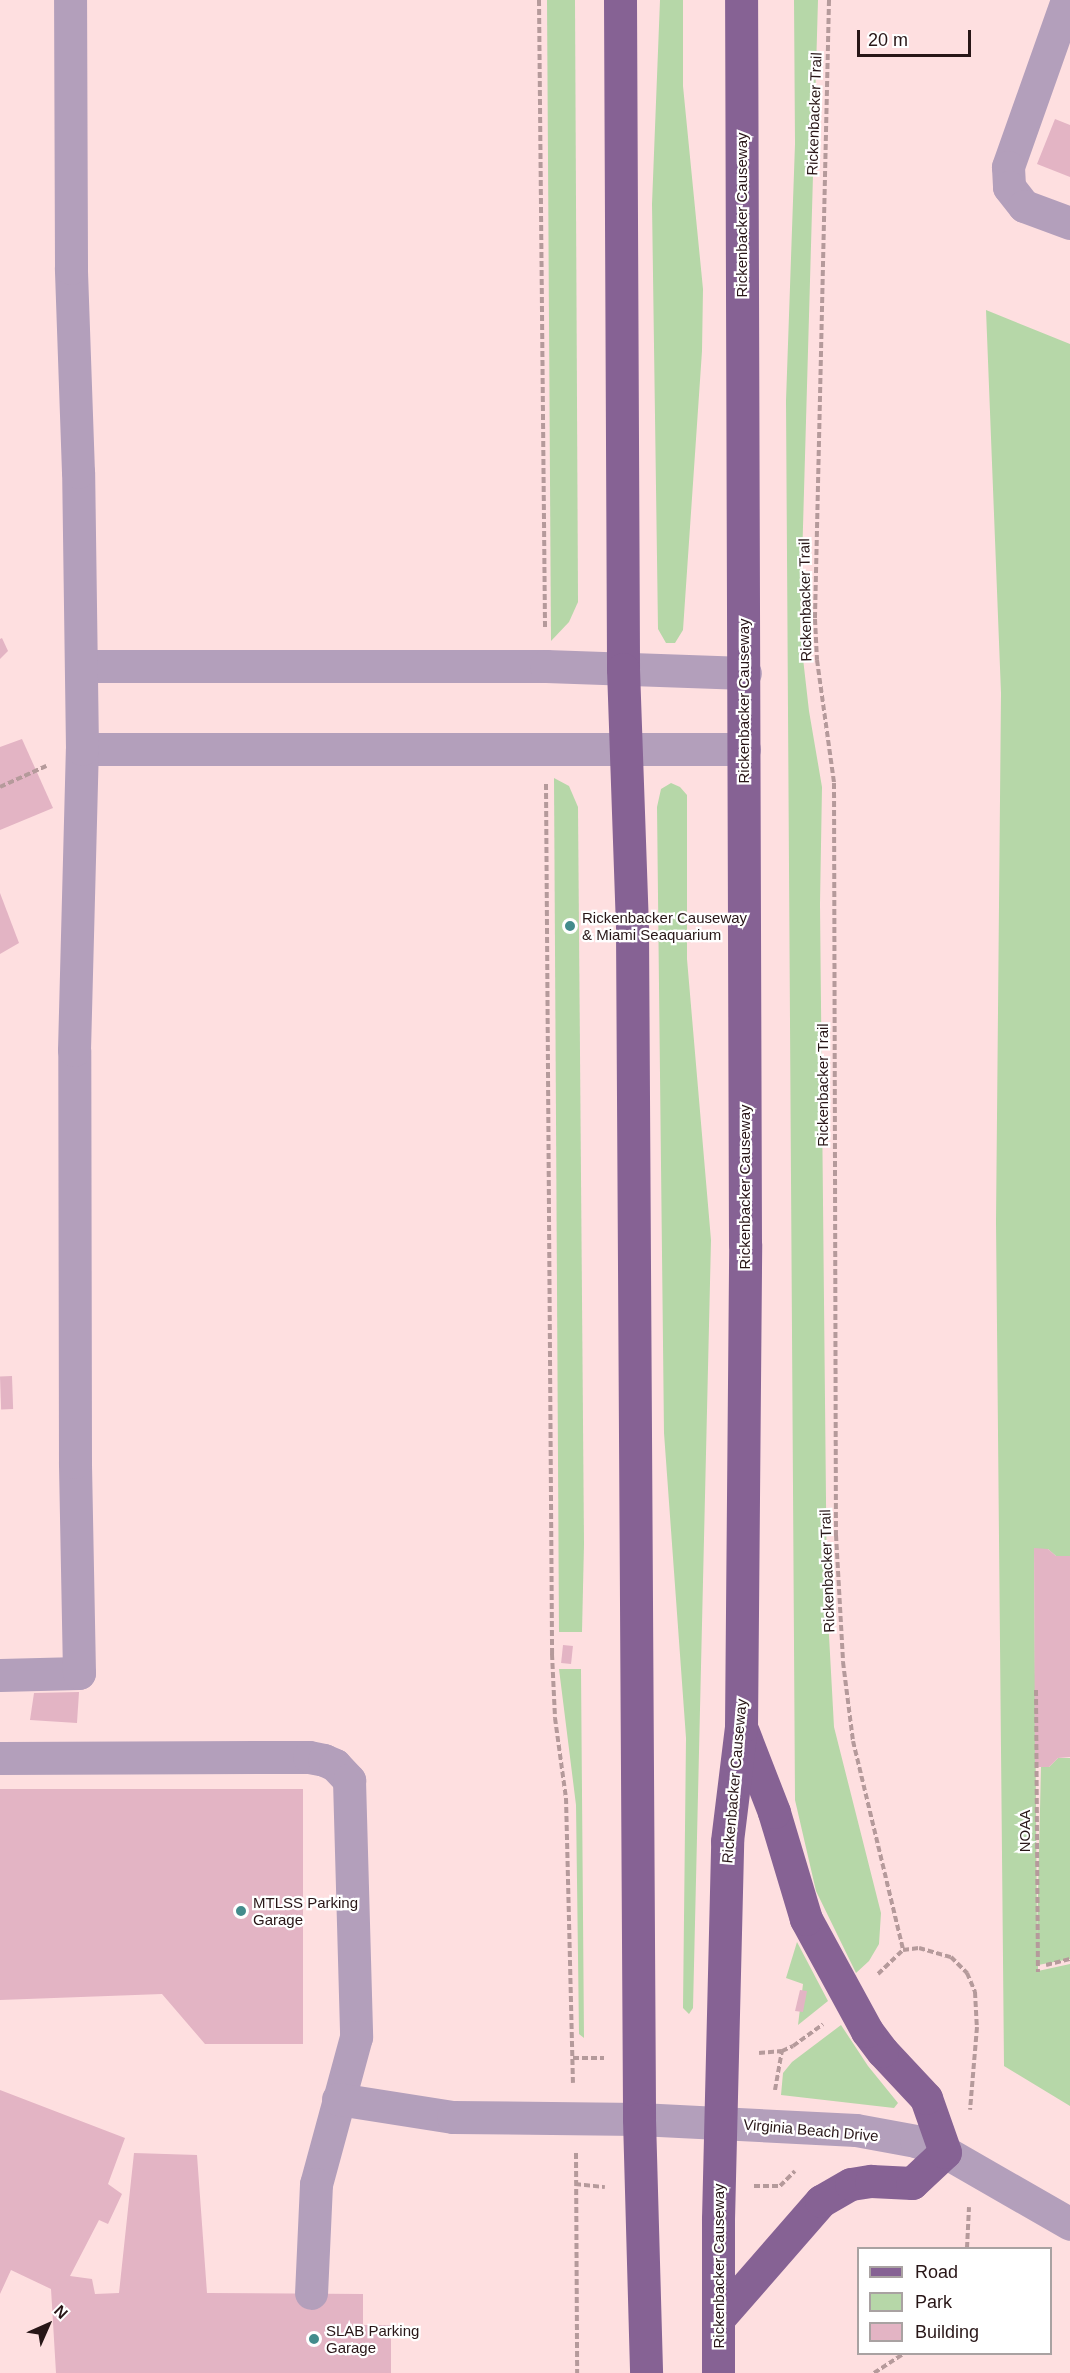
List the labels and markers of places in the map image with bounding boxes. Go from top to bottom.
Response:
place label: Rickenbacker Causeway & Miami Seaquarium [582,908,747,943]
marker: Rickenbacker Causeway & Miami Seaquarium [563,919,577,933]
place label: MTLSS Parking Garage [253,1893,358,1928]
marker: MTLSS Parking Garage [234,1904,248,1918]
place label: SLAB Parking Garage [326,2321,419,2356]
marker: SLAB Parking Garage [307,2332,321,2346]

